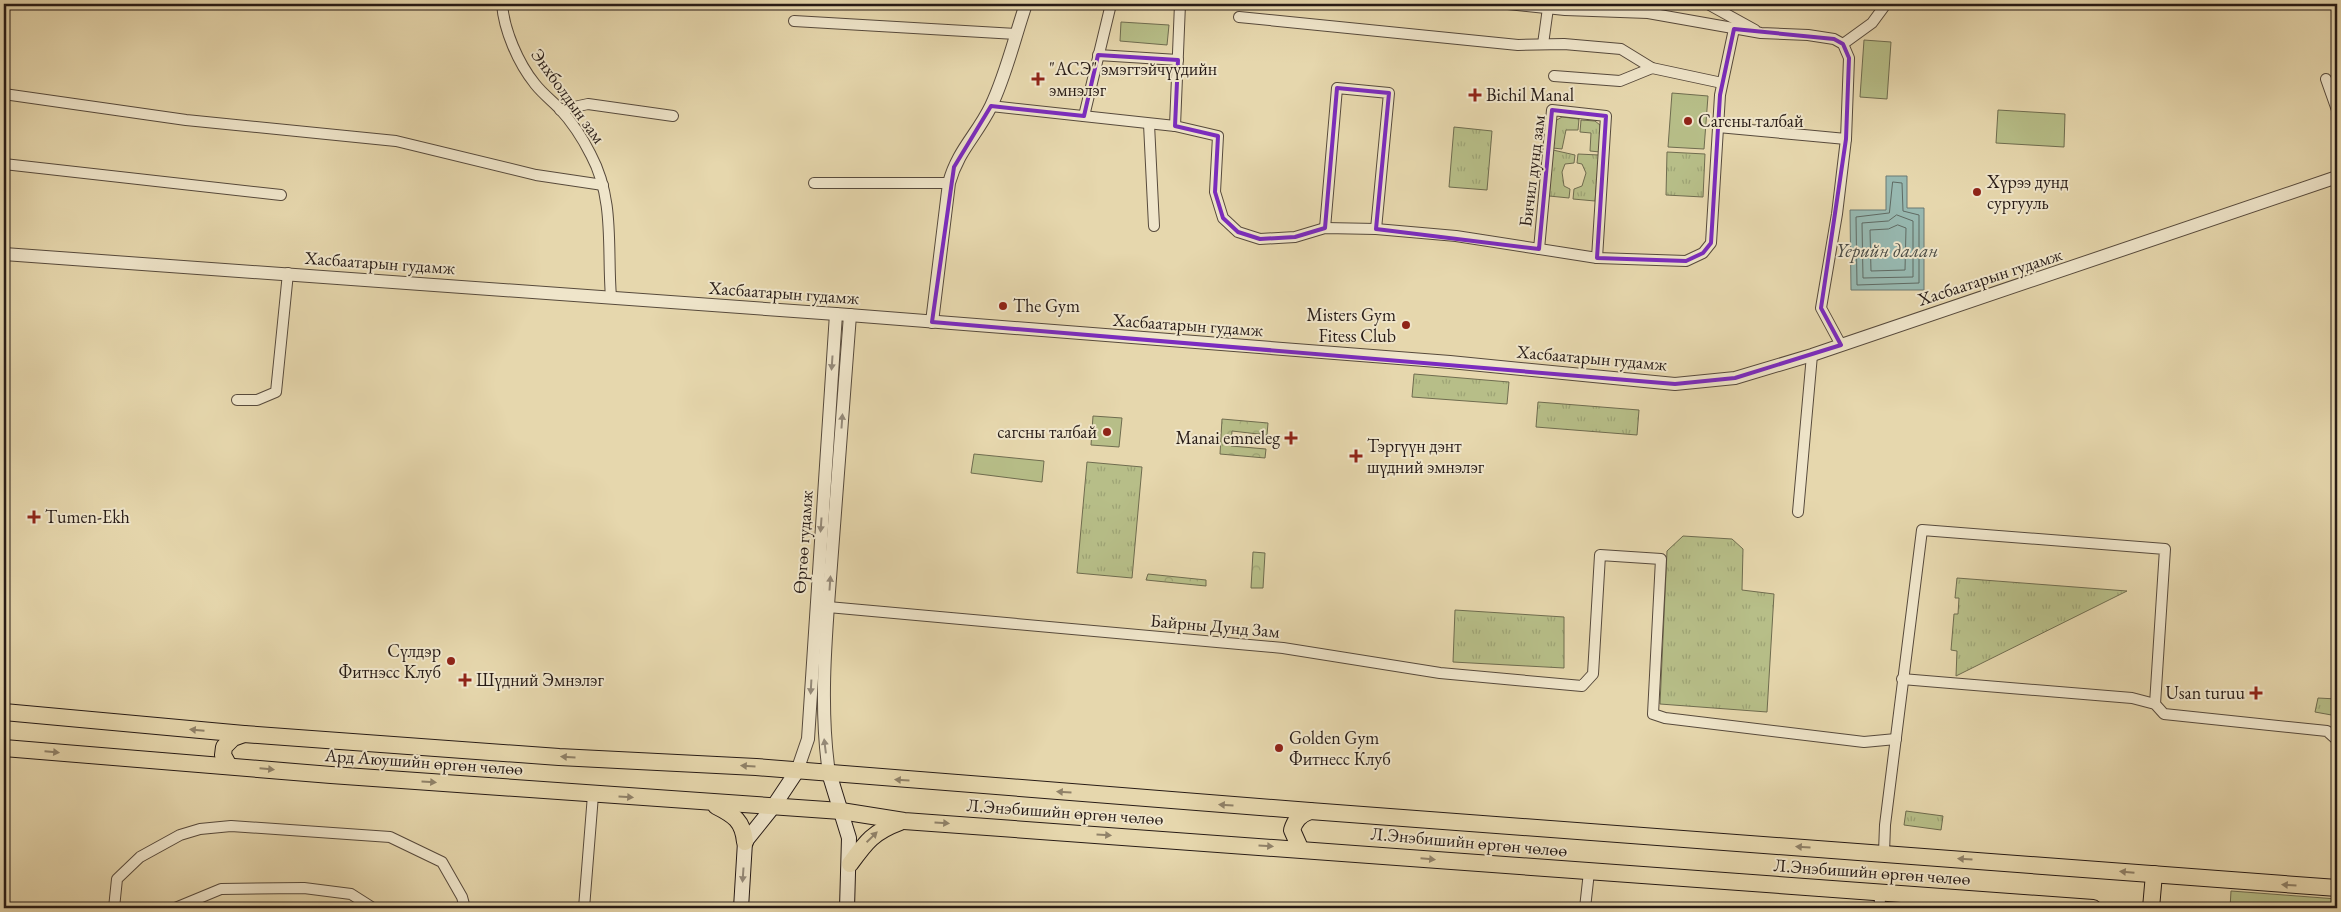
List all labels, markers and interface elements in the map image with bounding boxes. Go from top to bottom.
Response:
street label: Энхболдын зам [526,44,611,148]
place label: "АСЭ" эмэгтэйчүүдийн эмнэлэг [1049,57,1217,101]
marker: "АСЭ" эмэгтэйчүүдийн эмнэлэг [1031,72,1045,86]
place label: Bichil Manal [1486,83,1574,106]
marker: Bichil Manal [1468,88,1482,102]
place label: Сагсны талбай [1698,109,1804,132]
street label: Бичил дунд зам [1513,113,1550,228]
marker: Сагсны талбай [1682,115,1694,127]
place label: Хүрээ дунд сургууль [1986,170,2068,214]
marker: Хүрээ дунд сургууль [1971,186,1983,198]
water label: Үерийн далан [1836,238,1938,263]
street label: Хасбаатарын гудамж [1914,242,2065,311]
street label: Хасбаатарын гудамж [303,246,456,279]
street label: Хасбаатарын гудамж [707,276,860,309]
place label: The Gym [1013,294,1080,317]
marker: The Gym [997,300,1009,312]
place label: Misters Gym Fitess Club [1306,303,1396,347]
street label: Хасбаатарын гудамж [1111,308,1264,341]
marker: Misters Gym Fitess Club [1400,319,1412,331]
street label: Хасбаатарын гудамж [1515,339,1668,376]
one-way arrow [828,355,836,371]
one-way arrow [838,413,846,429]
place label: сагсны талбай [997,420,1097,443]
marker: сагсны талбай [1101,426,1113,438]
place label: Manai emneleg [1176,426,1280,449]
marker: Manai emneleg [1284,431,1298,445]
place label: Тэргүүн дэнт шүдний эмнэлэг [1367,434,1485,478]
marker: Тэргүүн дэнт шүдний эмнэлэг [1349,449,1363,463]
street label: Өргөө гудамж [787,489,818,595]
place label: Tumen-Ekh [45,505,130,528]
marker: Tumen-Ekh [27,510,41,524]
one-way arrow [817,517,825,533]
one-way arrow [826,575,834,591]
street label: Байрны Дунд Зам [1149,608,1282,643]
place label: Сүлдэр Фитнэсс Kлуб [338,639,441,683]
marker: Сүлдэр Фитнэсс Kлуб [445,655,457,667]
place label: Шүдний Эмнэлэг [476,668,604,691]
marker: Шүдний Эмнэлэг [458,673,472,687]
one-way arrow [806,679,814,695]
place label: Usan turuu [2165,681,2246,704]
marker: Usan turuu [2249,686,2263,700]
one-way arrow [189,726,205,734]
place label: Golden Gym Фитнесс Клуб [1289,726,1391,770]
one-way arrow [821,738,829,754]
marker: Golden Gym Фитнесс Клуб [1273,742,1285,754]
street label: Ард Аюушийн өргөн чөлөө [323,743,524,780]
one-way arrow [45,748,61,756]
one-way arrow [560,753,576,761]
one-way arrow [740,762,756,770]
one-way arrow [259,766,275,774]
one-way arrow [894,775,910,783]
one-way arrow [421,778,437,786]
one-way arrow [1056,788,1072,796]
one-way arrow [618,793,634,801]
street label: Л.Энэбишийн өргөн чөлөө [966,793,1164,830]
one-way arrow [1218,800,1234,808]
one-way arrow [934,820,950,828]
street label: Л.Энэбишийн өргөн чөлөө [1370,821,1568,862]
one-way arrow [866,831,878,843]
one-way arrow [1096,831,1112,839]
one-way arrow [1258,842,1274,850]
one-way arrow [1794,843,1810,851]
street label: Л.Энэбишийн өргөн чөлөө [1773,853,1971,890]
one-way arrow [1956,854,1972,862]
one-way arrow [1420,855,1436,863]
one-way arrow [738,867,746,883]
one-way arrow [2118,868,2134,876]
one-way arrow [2280,880,2296,888]

